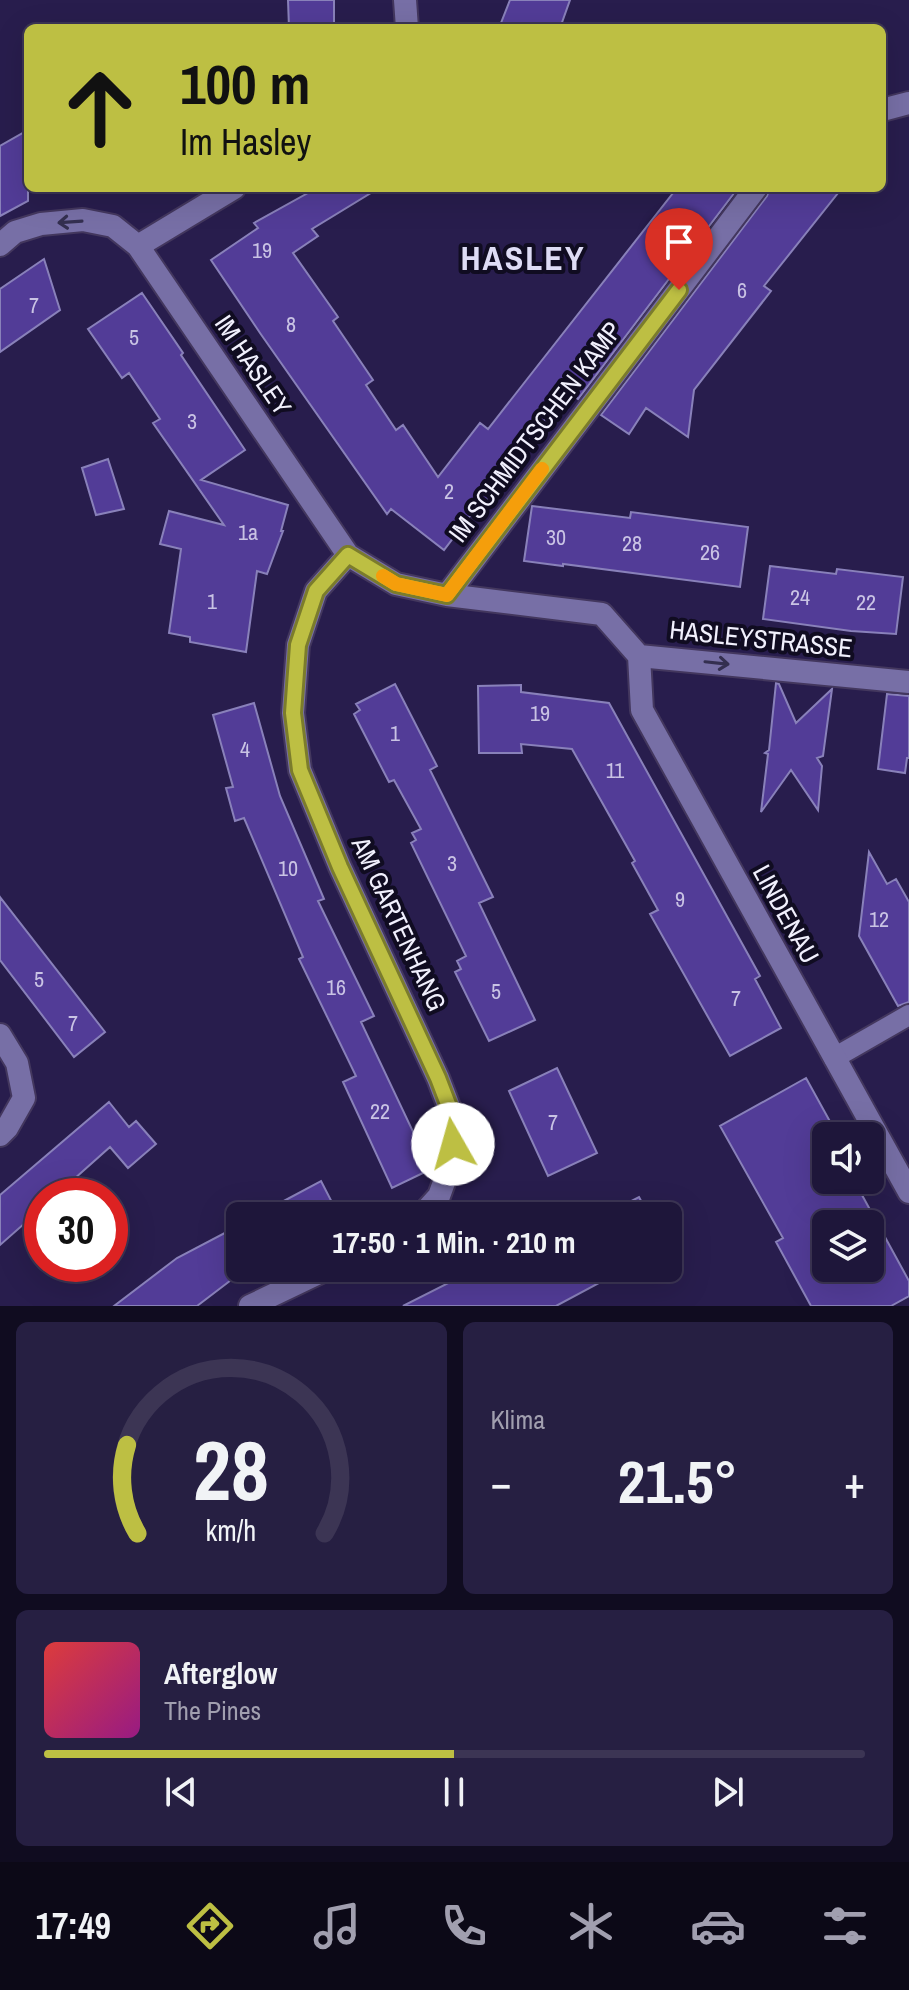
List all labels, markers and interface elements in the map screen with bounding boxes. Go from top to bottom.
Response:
text: 100 m [180,46,310,121]
icon: ahead [48,56,152,160]
text: Im Hasley [180,118,311,166]
pin [645,208,713,290]
one-way arrow [57,215,84,230]
icon: arrive [657,220,701,264]
house number: 19 [252,235,272,265]
district label: HASLEY [460,235,586,281]
house number: 6 [737,275,747,305]
house number: 7 [29,290,39,320]
street label: IM HASLEY [207,308,300,422]
house number: 8 [286,309,296,339]
street label: IM SCHMIDTSCHEN KAMP [440,314,629,549]
house number: 5 [129,322,139,352]
house number: 3 [187,406,197,436]
house number: 2 [444,476,454,506]
house number: 1a [238,517,258,547]
house number: 30 [546,522,566,552]
house number: 28 [622,528,642,558]
house number: 26 [700,537,720,567]
house number: 24 [790,582,810,612]
house number: 1 [207,586,217,616]
house number: 22 [856,587,876,617]
street label: HASLEYSTRASSE [668,611,854,666]
one-way arrow [703,656,730,671]
house number: 19 [530,698,550,728]
house number: 1 [390,718,400,748]
house number: 4 [240,734,250,764]
house number: 11 [606,755,624,785]
street label: AM GARTENHANG [343,830,455,1016]
house number: 3 [447,848,457,878]
house number: 10 [278,853,298,883]
street label: LINDENAU [745,858,828,969]
house number: 9 [675,884,685,914]
house number: 12 [869,904,889,934]
house number: 5 [34,964,44,994]
house number: 16 [326,972,346,1002]
house number: 5 [491,976,501,1006]
house number: 7 [731,983,741,1013]
house number: 7 [68,1008,78,1038]
house number: 22 [370,1096,390,1126]
position arrow [411,1102,495,1186]
house number: 7 [548,1107,558,1137]
map controls [812,1122,884,1282]
button: sound [812,1122,884,1194]
speed limit sign: 30 [24,1178,128,1282]
button: layers [812,1210,884,1282]
text: 17:50 · 1 Min. · 210 m [332,1222,576,1262]
text: Klima [491,1402,545,1437]
text: 28 [193,1414,269,1526]
text: 21.5° [618,1441,738,1522]
text: − [491,1452,512,1512]
text: + [844,1452,865,1512]
text: km/h [206,1511,257,1550]
text: Afterglow [164,1653,277,1693]
text: The Pines [164,1693,261,1728]
icon: previous [159,1770,203,1814]
icon: pause [432,1770,476,1814]
icon: next [706,1770,750,1814]
icon: directions [182,1898,238,1954]
icon: music [309,1898,365,1954]
icon: phone [436,1898,492,1954]
icon: climate [563,1898,619,1954]
icon: car [690,1898,746,1954]
icon: filters [817,1898,873,1954]
text: 17:49 [36,1902,111,1950]

